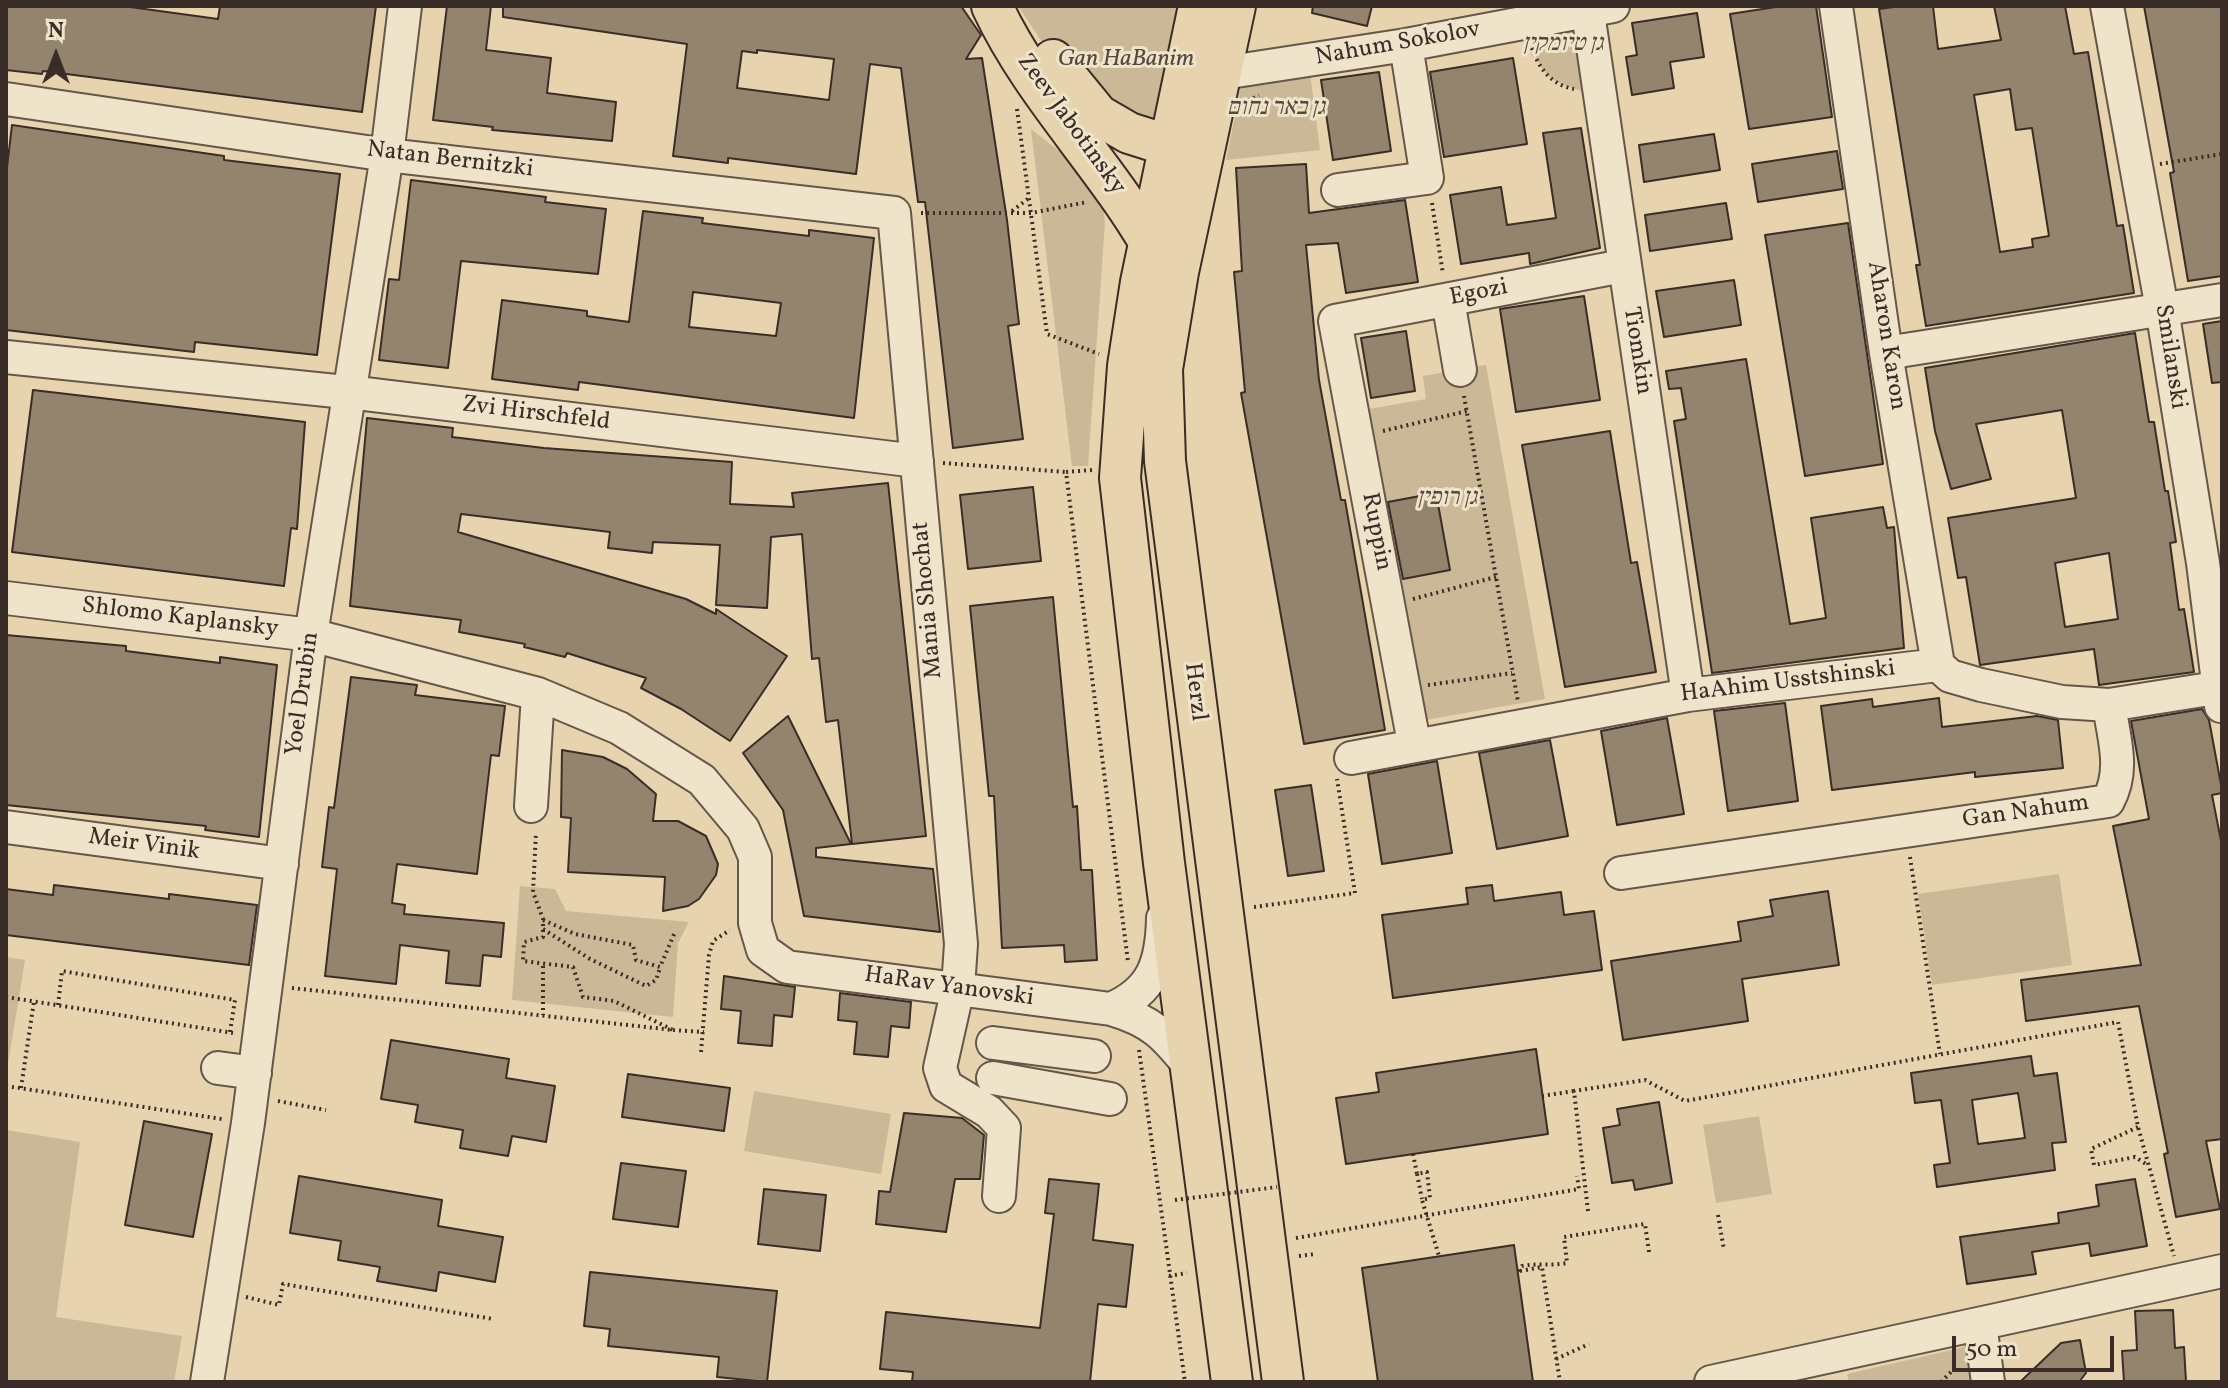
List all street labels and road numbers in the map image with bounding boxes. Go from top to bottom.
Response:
street label: Nahum Sokolov [1313,16,1483,74]
street label: Zeev Jabotinsky [1009,49,1131,201]
street label: Natan Bernitzki [365,136,535,186]
street label: Aharon Karon [1859,259,1911,413]
street label: Egozi [1447,274,1511,314]
street label: Smilanski [2147,303,2191,411]
street label: Tiomkin [1615,305,1657,397]
street label: Zvi Hirschfeld [460,392,612,438]
street label: Ruppin [1353,490,1397,574]
street label: Mania Shochat [908,520,950,680]
street label: Shlomo Kaplansky [80,593,280,645]
street label: Yoel Drubin [281,630,327,758]
street label: HaAhim Usstshinski [1679,656,1897,710]
street label: Herzl [1176,661,1212,723]
street label: Gan Nahum [1961,790,2091,836]
street label: Meir Vinik [86,824,202,868]
street label: HaRav Yanovski [862,962,1036,1014]

